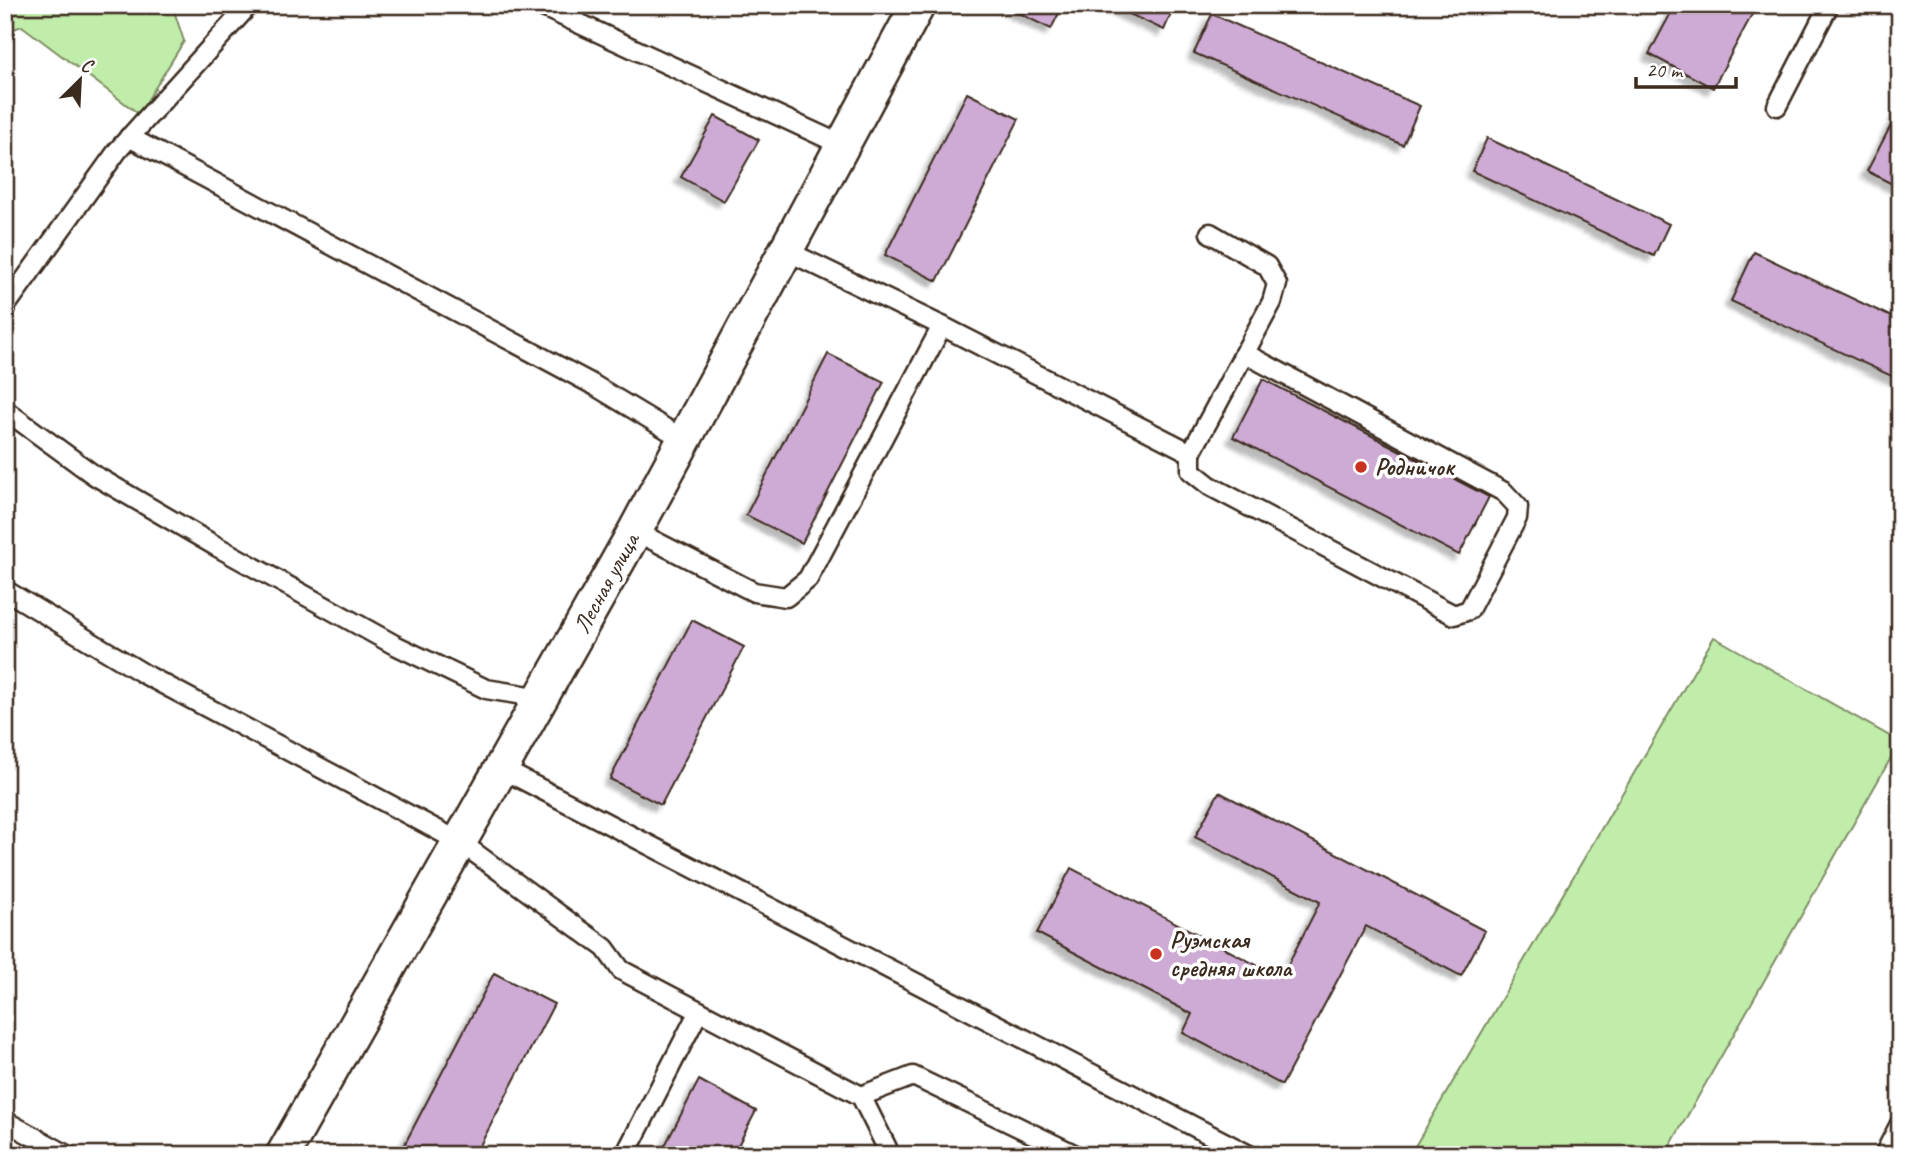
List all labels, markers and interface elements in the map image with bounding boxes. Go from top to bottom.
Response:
north arrow [46,46,116,116]
scale bar [1636,46,1735,90]
text: С [77,53,98,79]
text: 20 m [1646,57,1684,83]
place label: Родничок [1375,452,1456,482]
marker: Родничок [1353,459,1369,475]
street label: Лесная улица [566,526,647,638]
place label: Руэмская средняя школа [1170,925,1293,983]
marker: Руэмская средняя школа [1148,946,1164,962]

